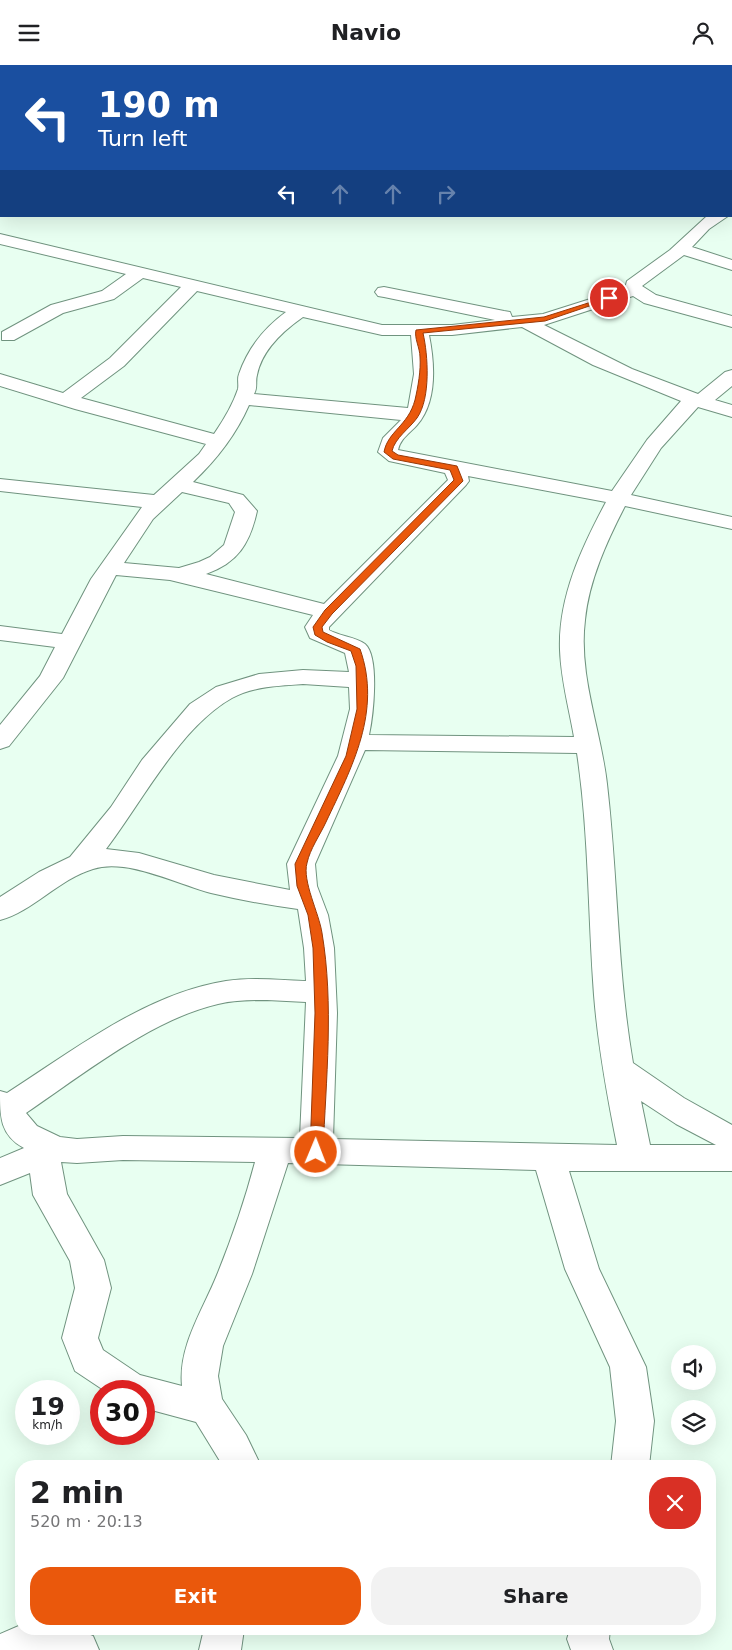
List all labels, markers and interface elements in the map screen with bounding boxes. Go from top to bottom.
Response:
icon: menu [15,19,43,47]
icon: person [689,19,717,47]
text: Navio [331,20,401,45]
icon: left [15,85,80,150]
text: 190 m [98,85,220,125]
text: Turn left [98,126,187,151]
icon: left [273,180,301,208]
icon: ahead [326,180,354,208]
icon: ahead [379,180,407,208]
icon: right [432,180,460,208]
pin [588,277,630,319]
icon: arrive [595,284,623,312]
position arrow [289,1125,341,1177]
map controls [671,1345,716,1445]
button: sound [671,1345,716,1390]
speed limit sign: 30 [90,1380,155,1445]
text: 19 [30,1392,65,1421]
button: layers [671,1400,716,1445]
text: km/h [32,1418,63,1432]
text: 2 min [30,1475,124,1510]
button: close [649,1477,701,1529]
text: 520 m · 20:13 [30,1512,143,1531]
button: Exit [30,1567,361,1625]
button: Share [371,1567,701,1625]

